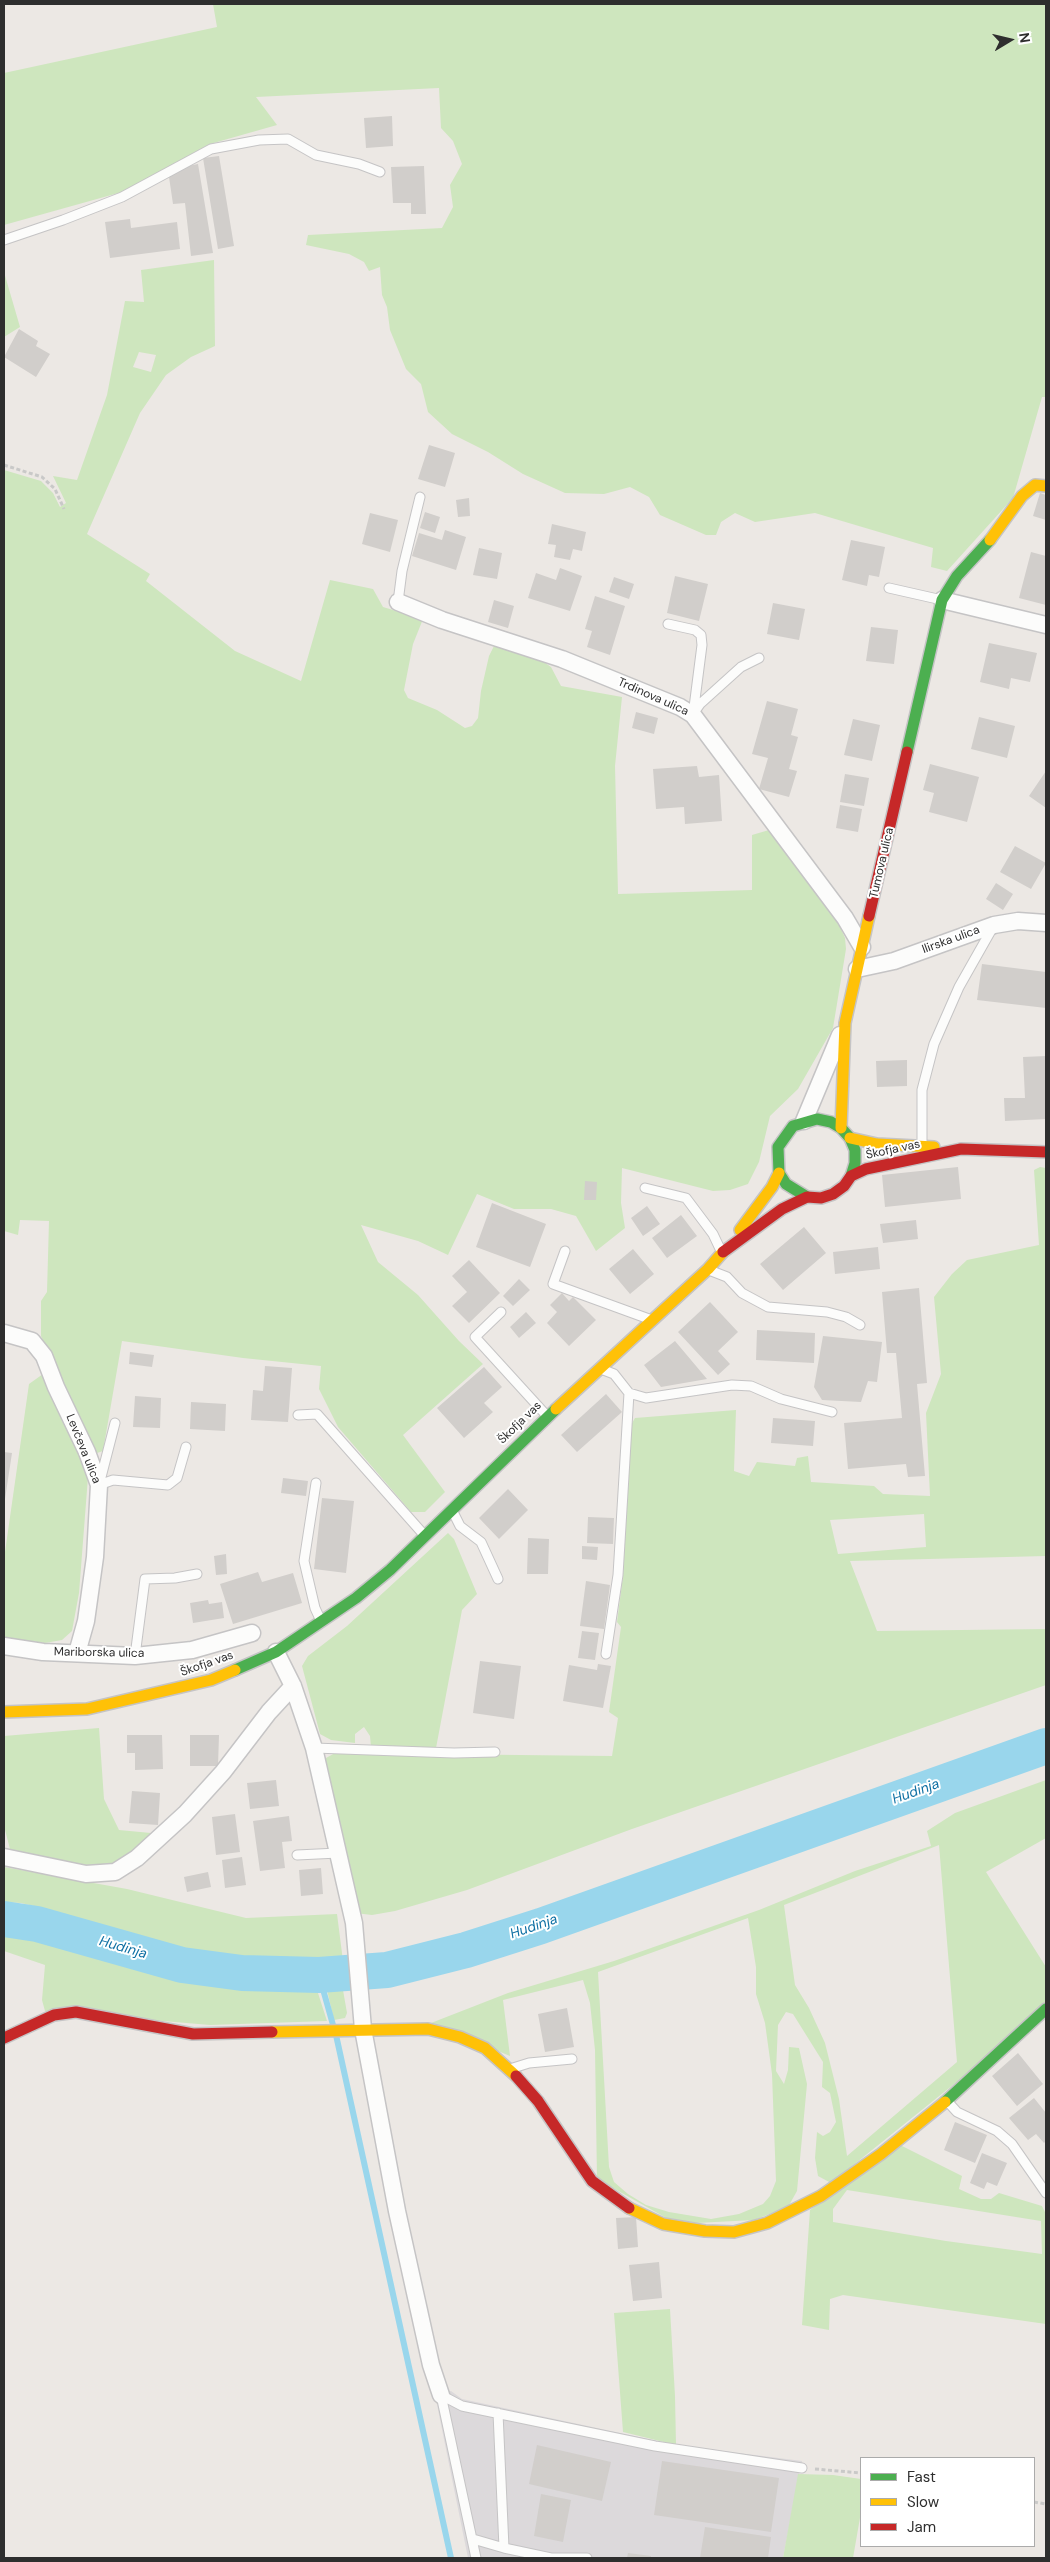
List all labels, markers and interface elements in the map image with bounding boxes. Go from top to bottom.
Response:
north arrow [985,15,1035,65]
text: N [1015,31,1035,44]
street label: Trdinova ulica [615,675,691,719]
street label: Tumova ulica [867,826,897,900]
street label: Ilirska ulica [920,923,982,957]
street label: Škofja vas [865,1137,921,1163]
street label: Škofja vas [495,1399,545,1447]
street label: Levčeva ulica [63,1412,103,1486]
street label: Mariborska ulica [54,1645,144,1661]
street label: Škofja vas [179,1648,235,1680]
water label: Hudinja [890,1776,942,1808]
water label: Hudinja [508,1911,560,1943]
water label: Hudinja [97,1933,149,1963]
legend [860,2457,1035,2547]
text: Fast [907,2467,936,2487]
text: Slow [907,2492,939,2512]
text: Jam [907,2517,936,2537]

